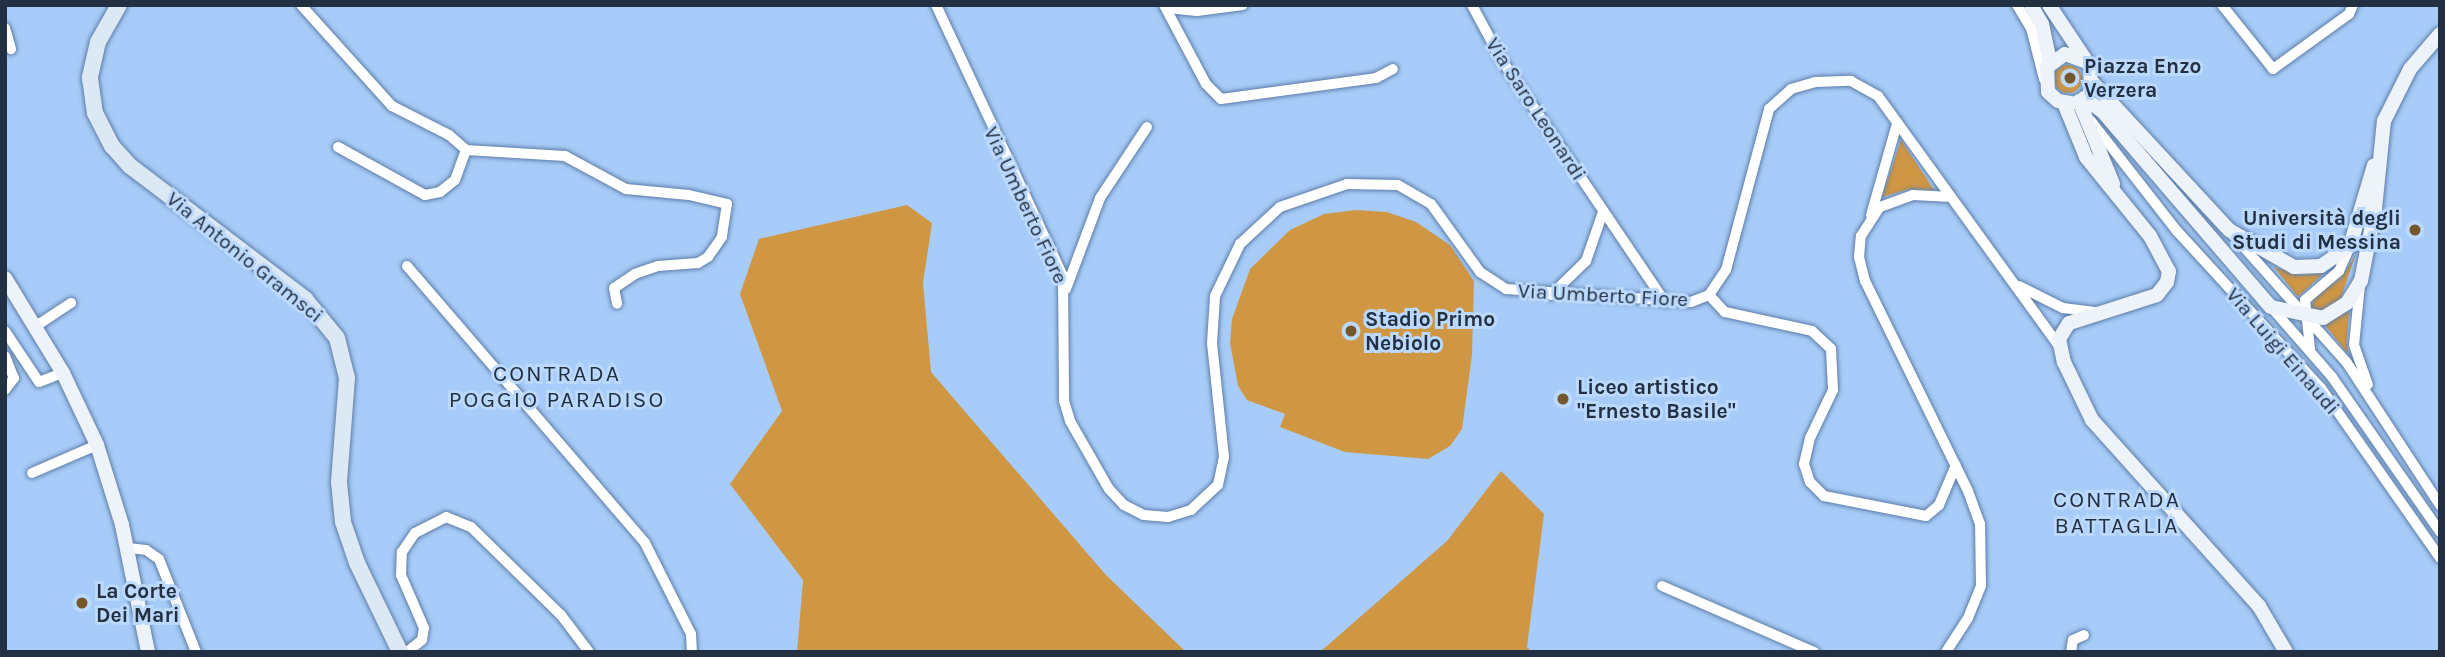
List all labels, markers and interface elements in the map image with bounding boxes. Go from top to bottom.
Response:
street label: Via Saro Leonardi [1480,33,1592,185]
place label: Piazza Enzo Verzera [2084,53,2201,103]
marker: Piazza Enzo Verzera [2062,70,2078,86]
street label: Via Umberto Fiore [979,123,1073,287]
street label: Via Antonio Gramsci [161,186,329,328]
place label: Università degli Studi di Messina [2232,205,2401,255]
marker: Università degli Studi di Messina [2407,222,2423,238]
street label: Via Umberto Fiore [1517,278,1689,312]
street label: Via Luigi Einaudi [2221,282,2345,420]
place label: Stadio Primo Nebiolo [1365,306,1495,356]
marker: Stadio Primo Nebiolo [1343,323,1359,339]
district label: CONTRADA POGGIO PARADISO [451,360,663,414]
place label: Liceo artistico "Ernesto Basile" [1577,374,1736,424]
marker: Liceo artistico "Ernesto Basile" [1555,391,1571,407]
district label: CONTRADA BATTAGLIA [2054,486,2180,540]
place label: La Corte Dei Mari [96,578,180,628]
marker: La Corte Dei Mari [74,595,90,611]

